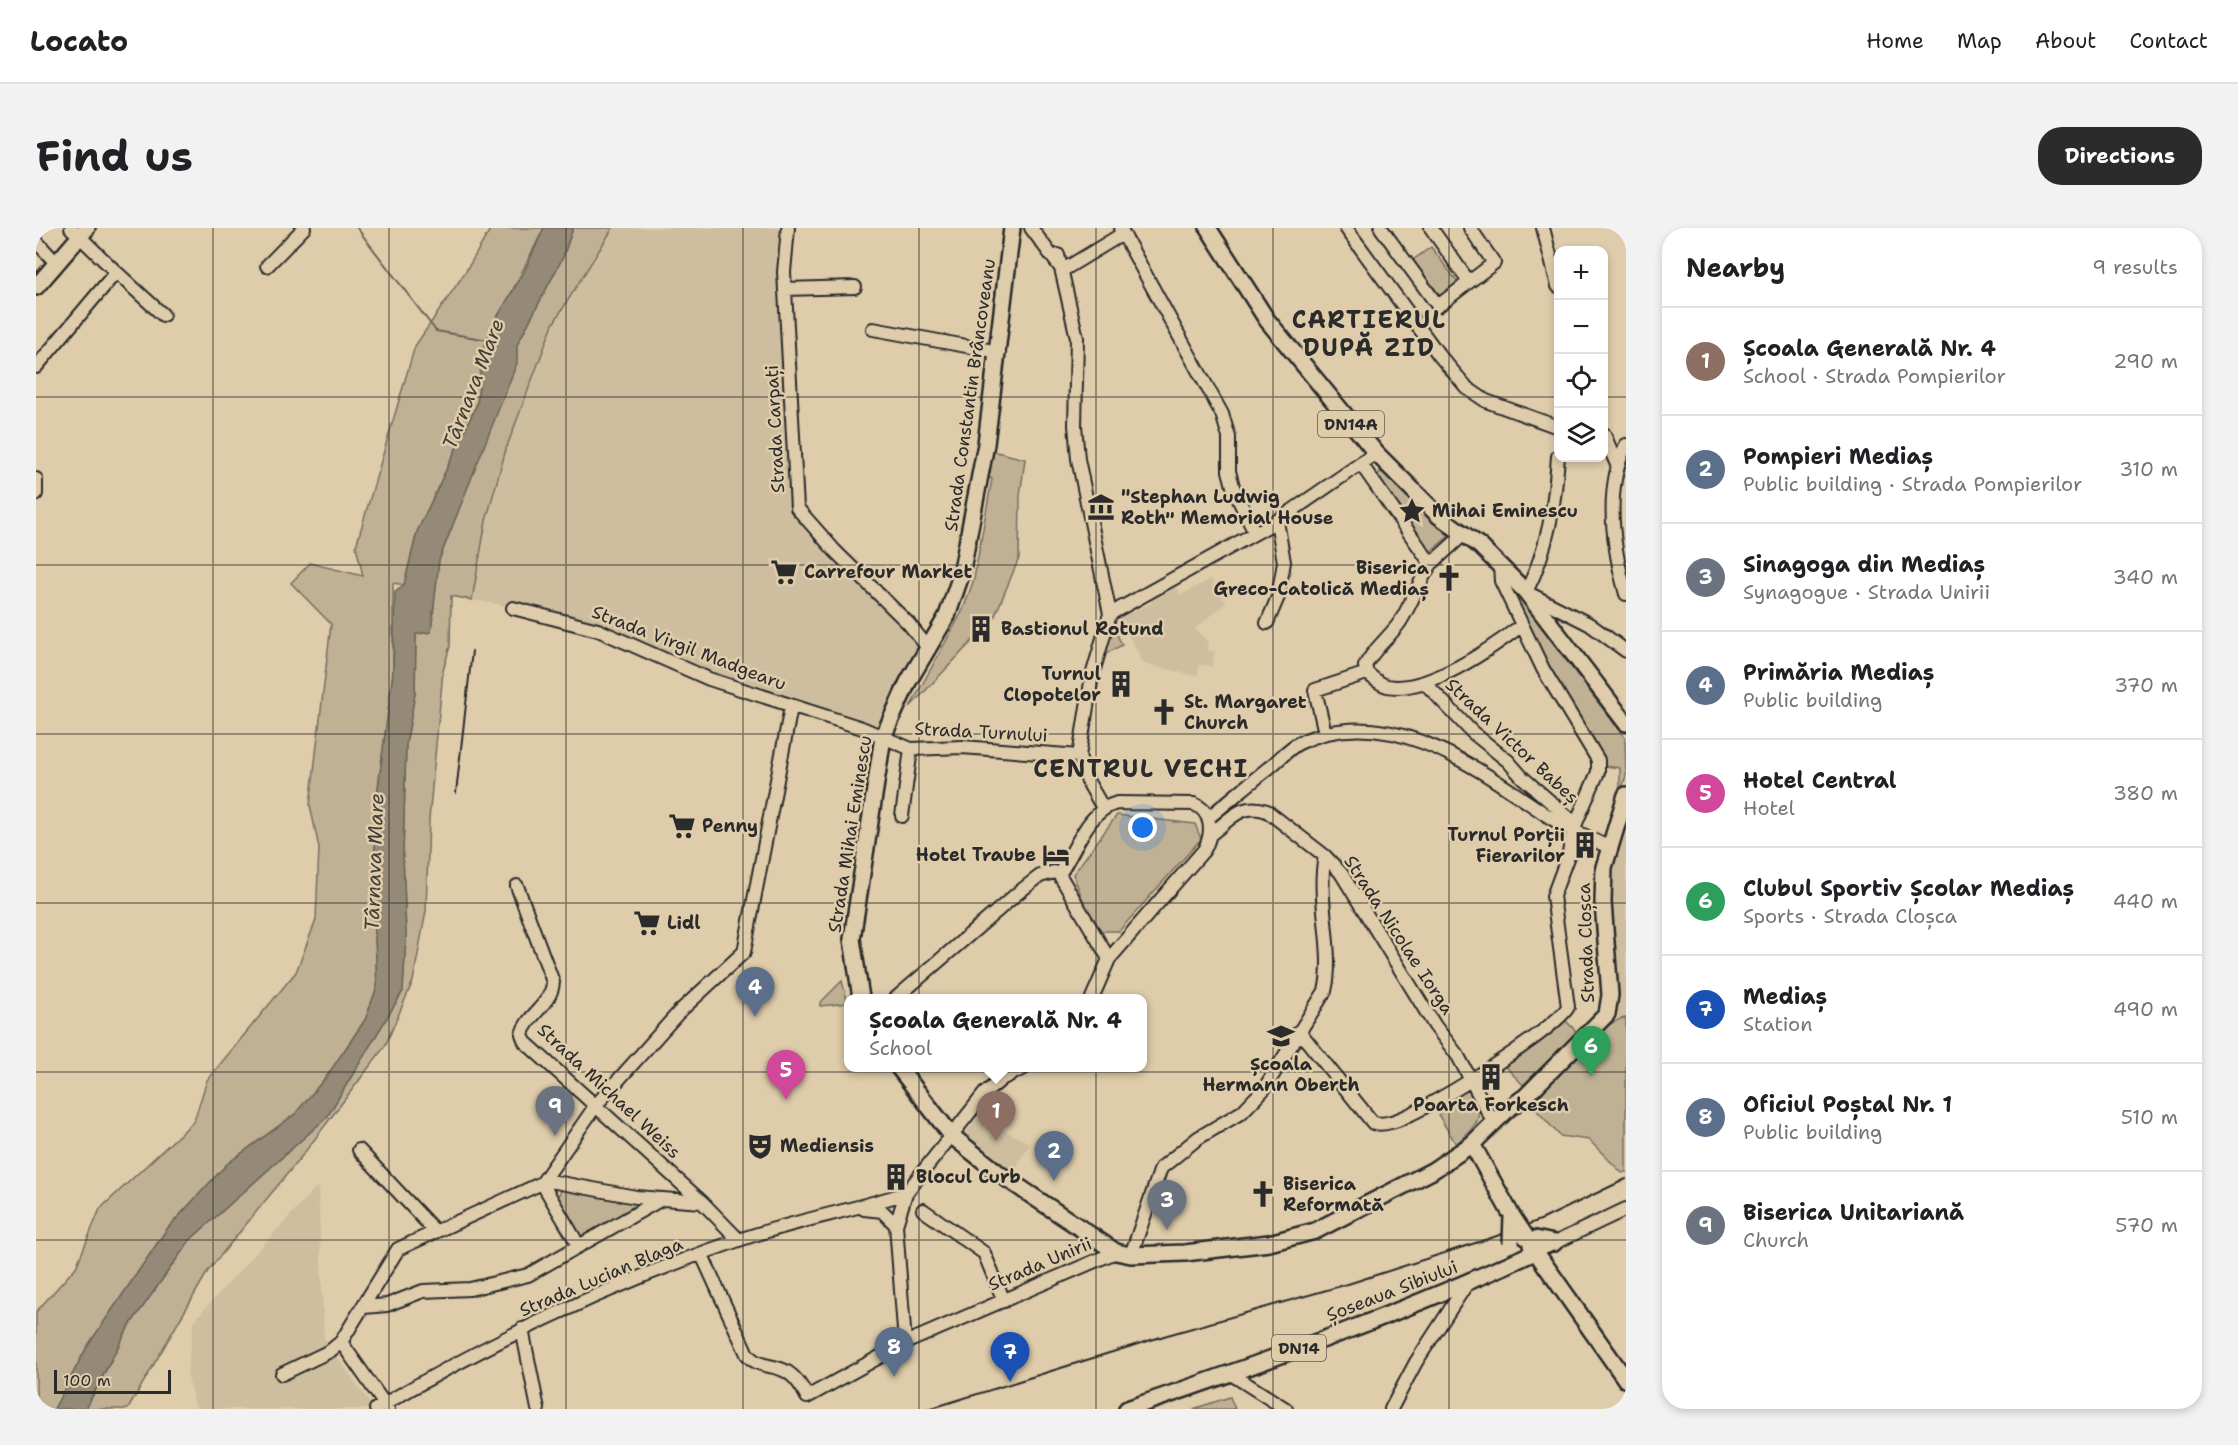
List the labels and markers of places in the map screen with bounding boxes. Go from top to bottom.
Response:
place label: "Stephan Ludwig Roth" Memorial House [1121,485,1334,530]
museum icon: "Stephan Ludwig Roth" Memorial House [1086,492,1116,522]
place icon: Mihai Eminescu [1397,496,1427,526]
place label: Mihai Eminescu [1432,499,1578,523]
place label: Biserica Greco-Catolică Mediaș [1214,556,1430,601]
supermarket icon: Carrefour Market [769,557,799,587]
place label: Carrefour Market [804,560,973,584]
church icon: Biserica Greco-Catolică Mediaș [1434,563,1464,593]
building icon: Bastionul Rotund [966,614,996,644]
place label: Bastionul Rotund [1001,617,1164,641]
place label: Turnul Clopotelor [1003,662,1101,707]
building icon: Turnul Clopotelor [1106,669,1136,699]
place label: St. Margaret Church [1184,690,1307,735]
church icon: St. Margaret Church [1149,697,1179,727]
supermarket icon: Penny [667,811,697,841]
place label: Penny [702,814,758,838]
place label: Turnul Porții Fierarilor [1448,823,1565,868]
building icon: Turnul Porții Fierarilor [1570,830,1600,860]
hotel icon: Hotel Traube [1041,840,1071,870]
place label: Hotel Traube [916,843,1036,867]
supermarket icon: Lidl [632,908,662,938]
place label: Lidl [667,911,700,935]
pin: 4 [736,968,774,1017]
school or university icon: Școala Hermann Oberth [1266,1021,1296,1051]
pin: 6 [1572,1026,1610,1076]
pin: 5 [766,1050,806,1100]
place label: Școala Hermann Oberth [1202,1052,1360,1097]
building icon: Poarta Forkesch [1476,1062,1506,1092]
pin: 9 [536,1086,574,1136]
pin: 1 [976,1092,1016,1141]
place label: Poarta Forkesch [1413,1093,1569,1117]
theatre icon: Mediensis [745,1131,775,1161]
pin: 2 [1034,1132,1074,1181]
place label: Mediensis [780,1134,874,1158]
building icon: Blocul Curb [881,1162,911,1192]
place label: Blocul Curb [916,1165,1021,1189]
place label: Biserica Reformată [1283,1172,1384,1217]
church icon: Biserica Reformată [1248,1179,1278,1209]
pin: 3 [1148,1180,1186,1230]
pin: 8 [874,1328,914,1377]
pin: 7 [990,1332,1030,1382]

